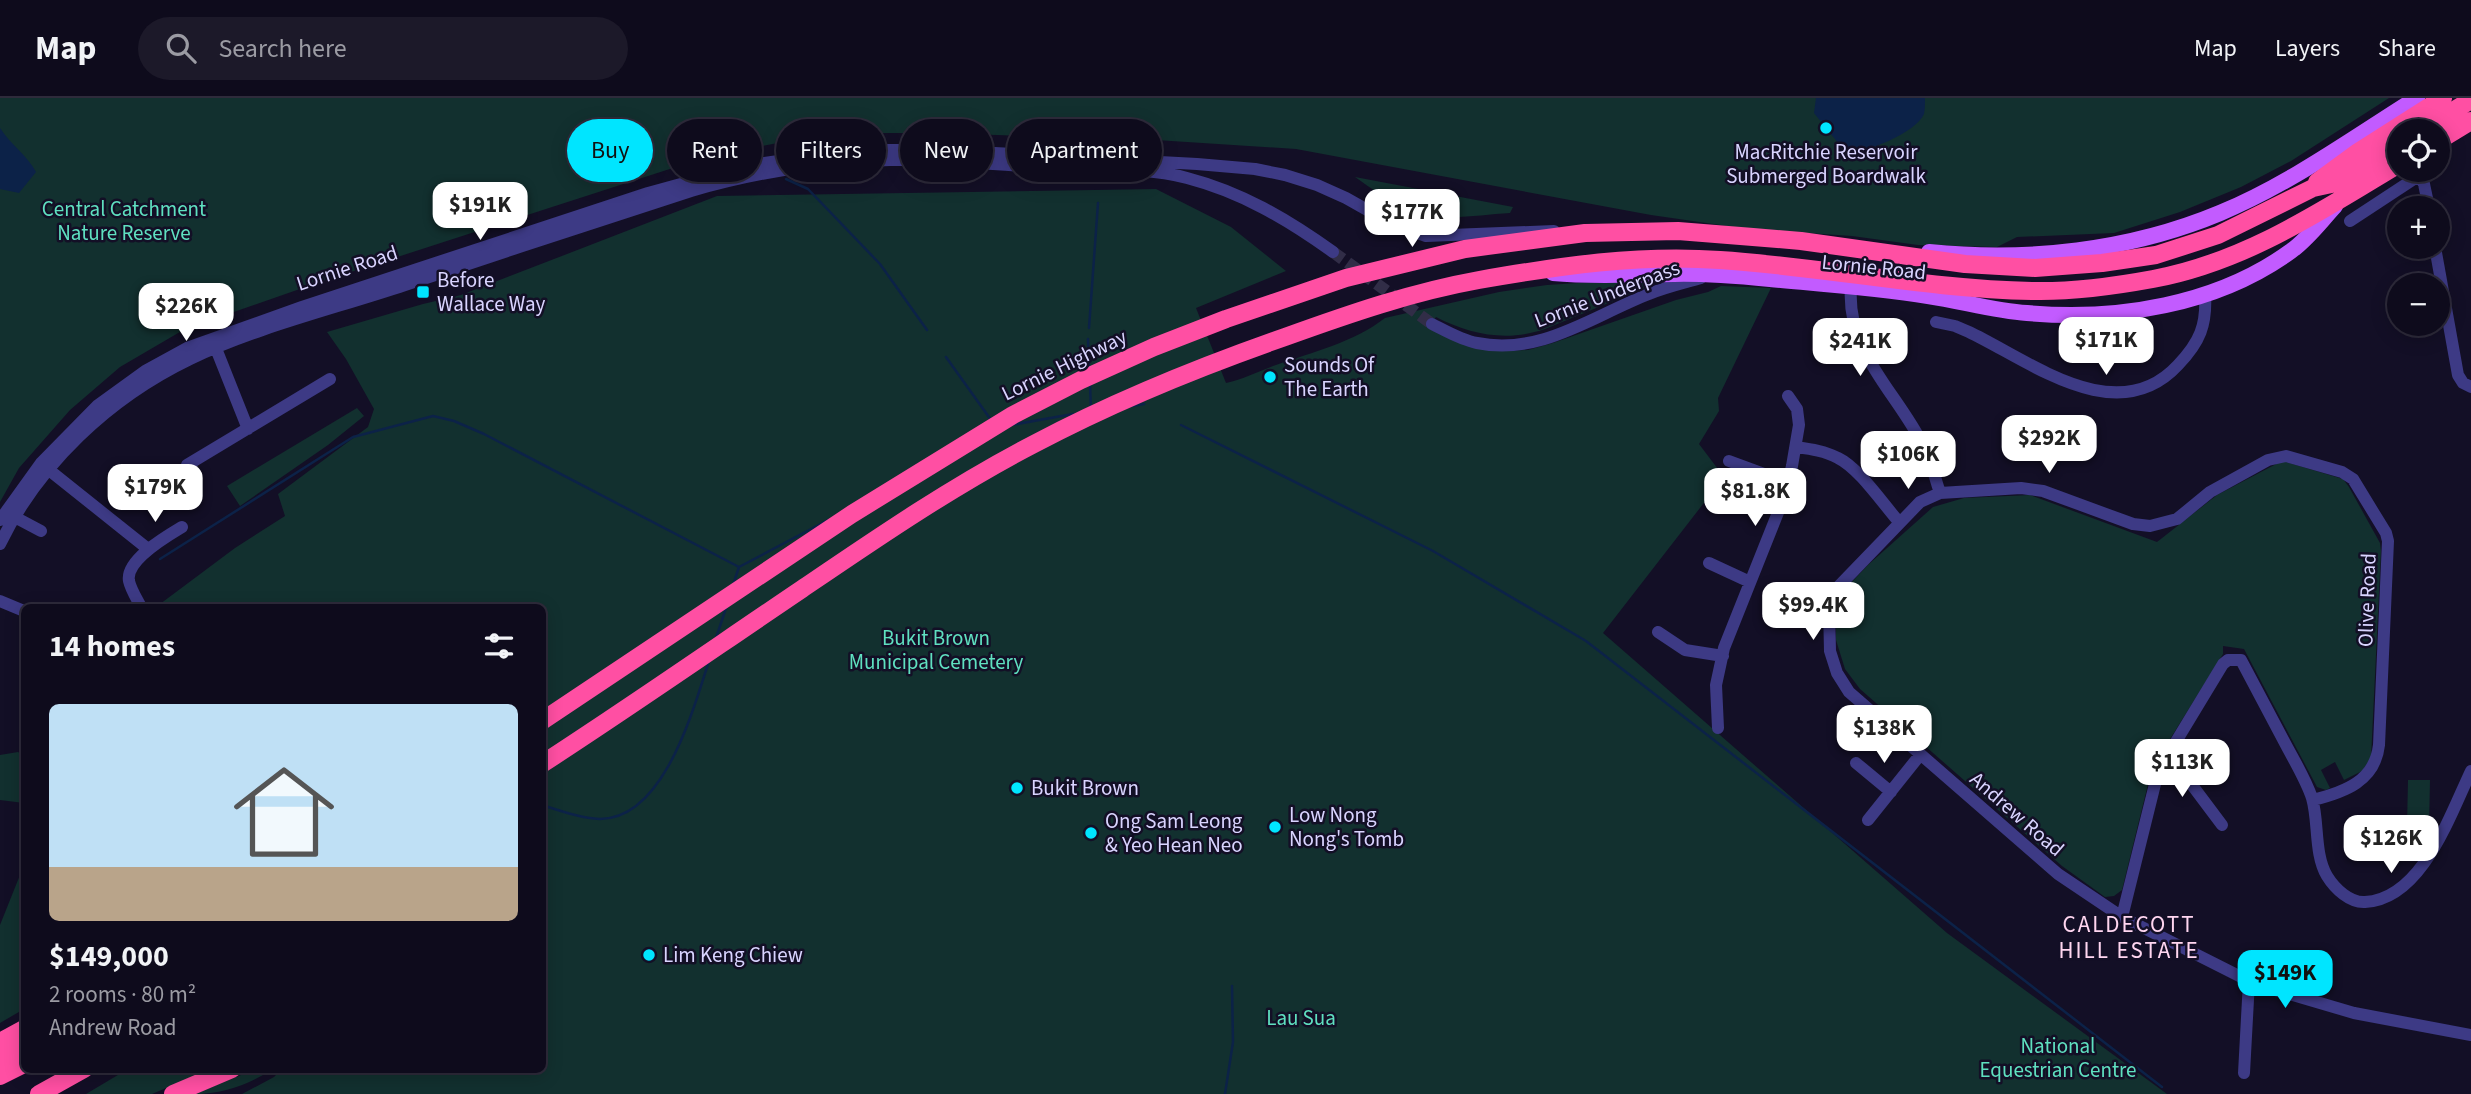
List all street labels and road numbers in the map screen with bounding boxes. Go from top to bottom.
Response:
street label: Lornie Road [292,238,402,298]
street label: Lornie Road [1820,247,1928,287]
street label: Lornie Underpass [1530,252,1684,336]
street label: Lornie Highway [996,322,1132,408]
street label: Olive Road [2350,553,2384,647]
street label: Andrew Road [1963,764,2071,864]

